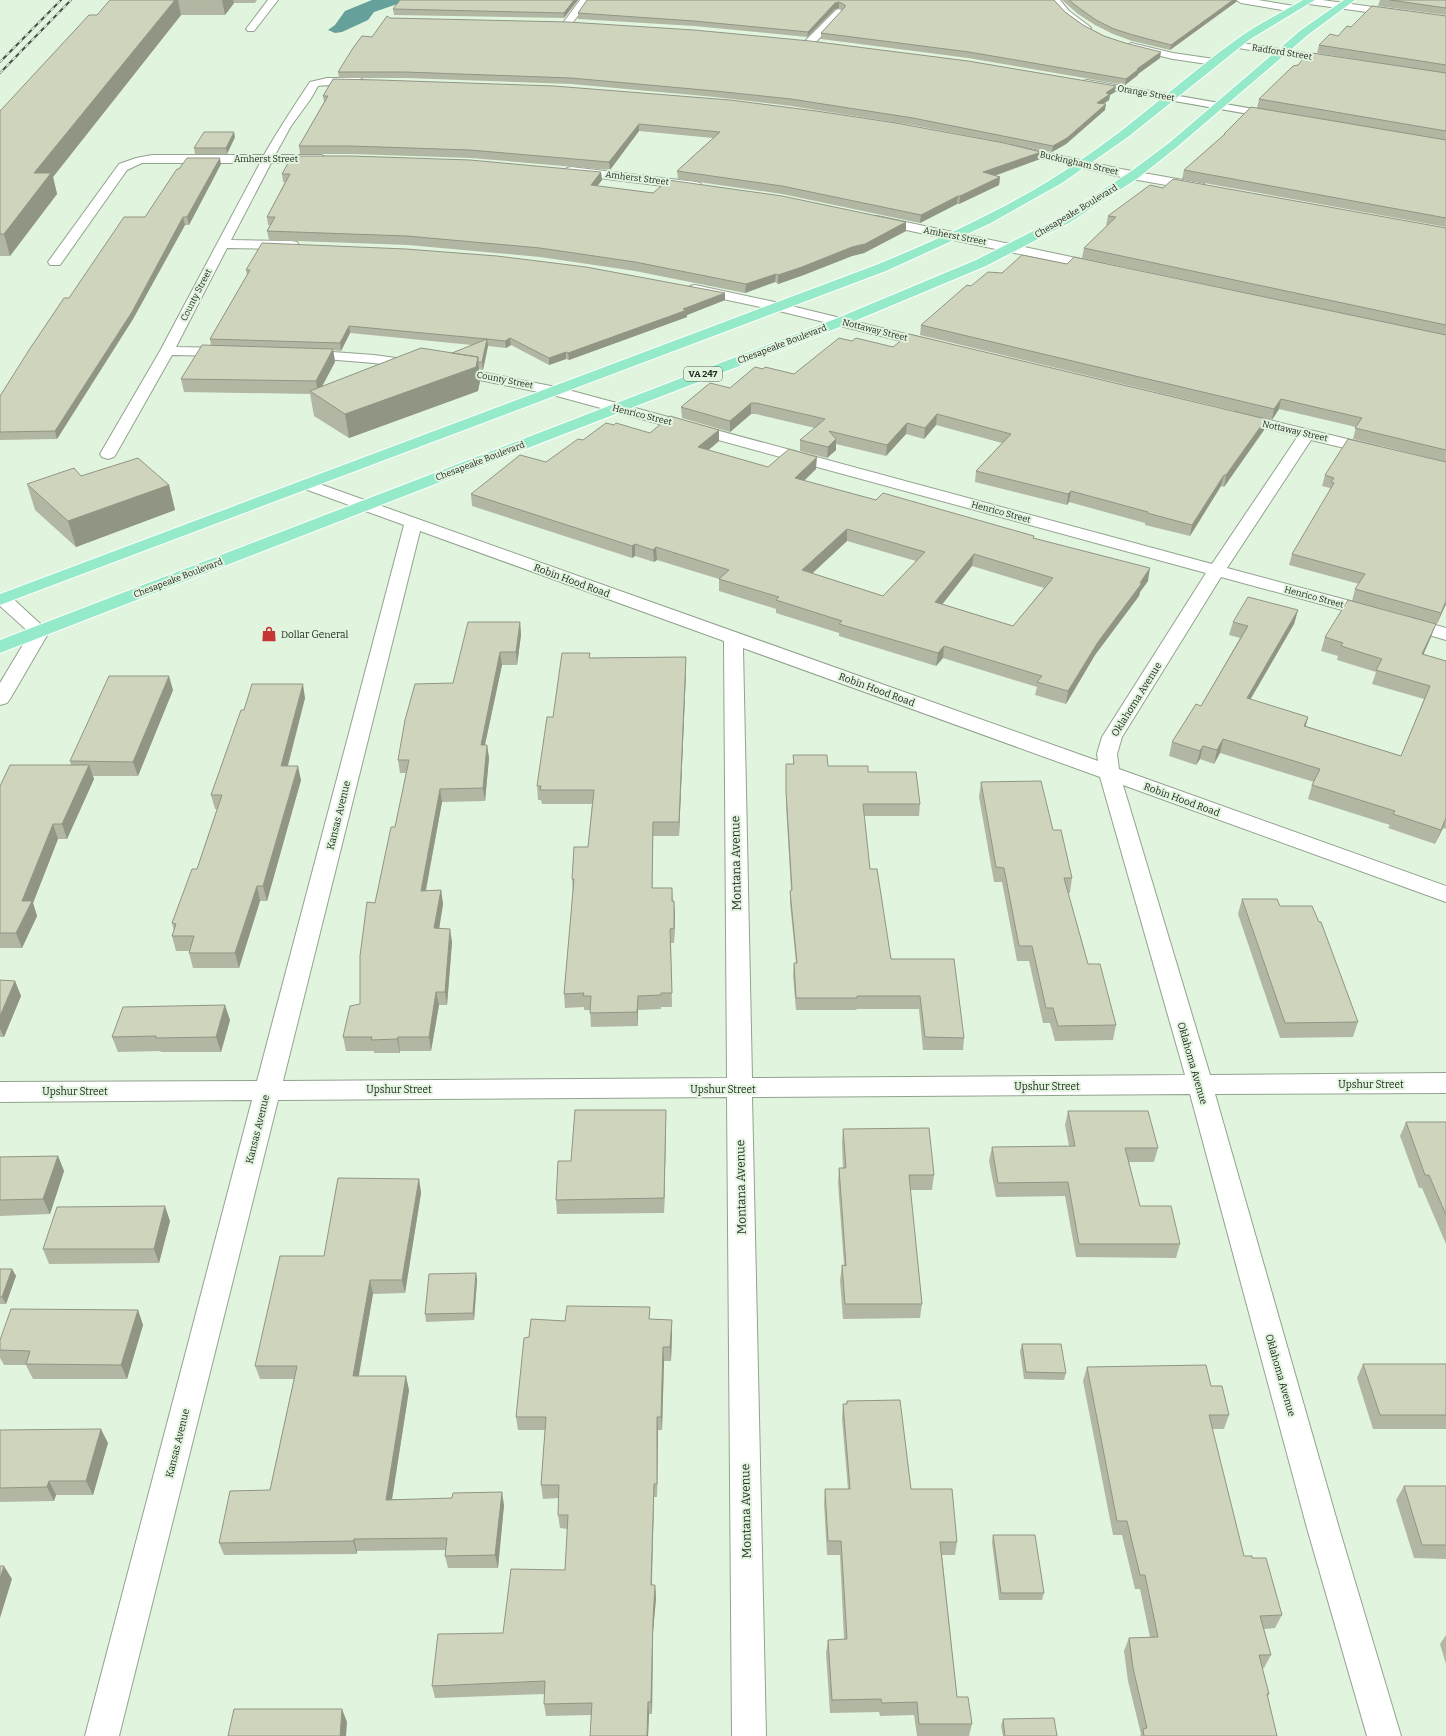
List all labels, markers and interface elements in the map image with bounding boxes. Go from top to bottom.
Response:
street label: Radford Street [1251,42,1313,62]
street label: Orange Street [1117,83,1176,103]
street label: Buckingham Street [1039,149,1120,177]
street label: Amherst Street [234,154,299,164]
street label: Amherst Street [605,169,670,187]
street label: Chesapeake Boulevard [1033,182,1120,240]
street label: Amherst Street [923,225,988,247]
street label: County Street [179,267,214,323]
street label: Nottaway Street [841,317,909,343]
street label: Chesapeake Boulevard [736,322,828,366]
road number: VA 247 [684,367,722,381]
street label: County Street [476,370,535,391]
street label: Henrico Street [611,403,674,427]
street label: Nottaway Street [1261,419,1329,444]
street label: Chesapeake Boulevard [434,439,526,483]
street label: Henrico Street [970,499,1032,525]
street label: Chesapeake Boulevard [132,556,224,600]
street label: Robin Hood Road [532,562,611,600]
street label: Henrico Street [1283,584,1345,610]
shop icon: Dollar General [260,625,278,643]
place label: Dollar General [281,629,349,641]
street label: Oklahoma Avenue [1109,660,1165,739]
street label: Robin Hood Road [837,671,916,709]
street label: Kansas Avenue [325,780,353,851]
street label: Robin Hood Road [1142,781,1221,819]
street label: Montana Avenue [728,816,744,910]
street label: Oklahoma Avenue [1175,1021,1210,1106]
street label: Upshur Street [1338,1079,1404,1091]
street label: Upshur Street [1014,1081,1080,1093]
street label: Upshur Street [366,1084,432,1096]
street label: Upshur Street [690,1084,756,1096]
street label: Upshur Street [42,1086,108,1098]
street label: Kansas Avenue [244,1094,272,1165]
street label: Montana Avenue [733,1140,749,1234]
street label: Oklahoma Avenue [1263,1333,1298,1418]
street label: Kansas Avenue [164,1408,192,1479]
street label: Montana Avenue [738,1464,754,1558]

